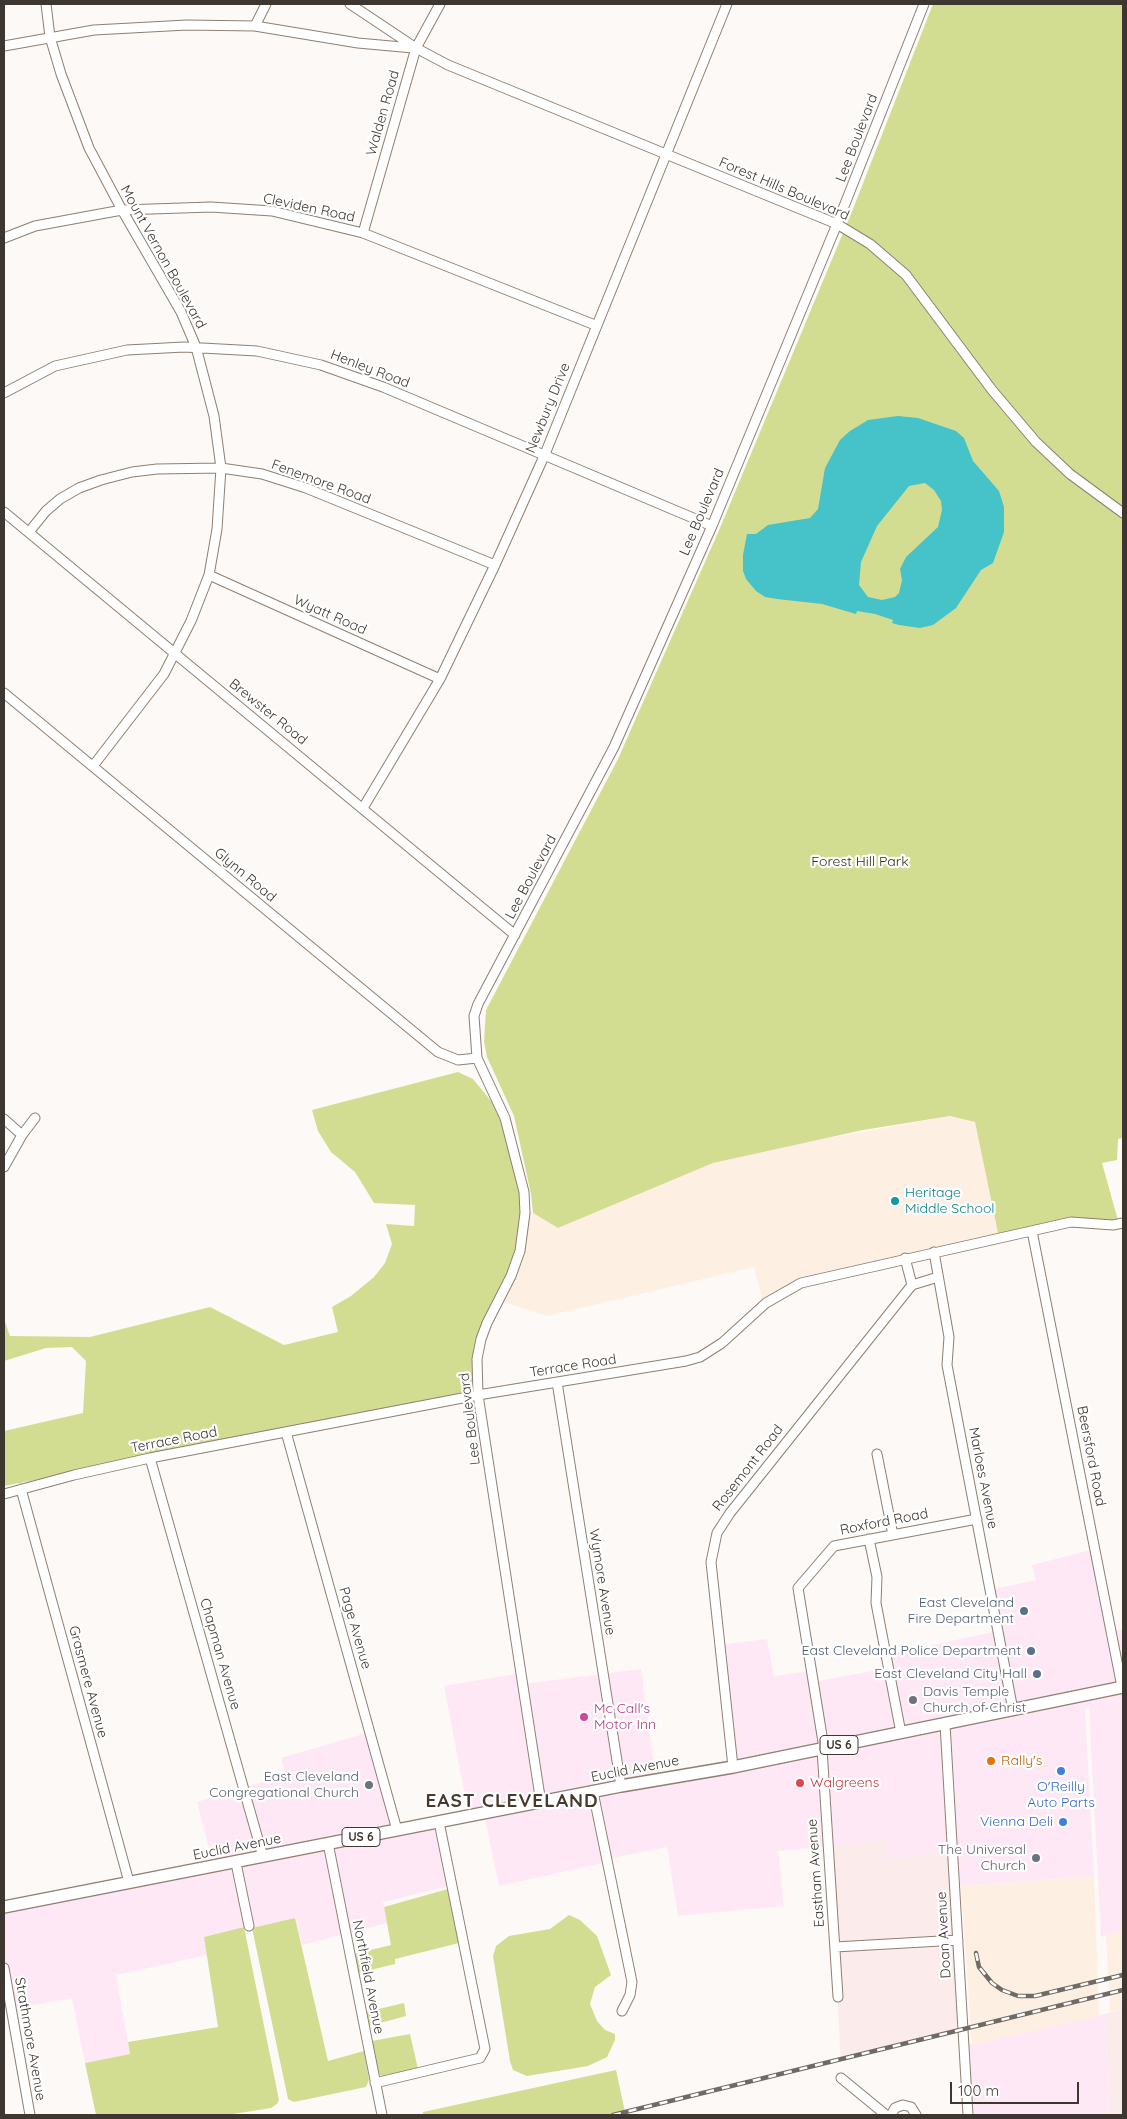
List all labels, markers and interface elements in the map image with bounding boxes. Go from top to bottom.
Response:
street label: Walden Road [363,68,403,158]
street label: Lee Boulevard [833,92,881,184]
street label: Forest Hills Boulevard [716,154,852,224]
street label: Mount Vernon Boulevard [117,182,209,332]
street label: Cleviden Road [262,190,356,226]
street label: Henley Road [328,346,412,392]
street label: Newbury Drive [522,360,574,456]
street label: Fenemore Road [269,456,373,508]
street label: Lee Boulevard [676,466,728,558]
street label: Wyatt Road [291,591,369,639]
street label: Brewster Road [226,675,310,749]
street label: Lee Boulevard [502,832,560,922]
street label: Glynn Road [211,844,279,906]
park label: Forest Hill Park [811,854,909,870]
place label: Heritage Middle School [905,1185,995,1218]
marker: Heritage Middle School [889,1195,901,1207]
street label: Terrace Road [528,1351,618,1381]
street label: Lee Boulevard [456,1372,484,1466]
street label: Beersford Road [1073,1404,1109,1508]
street label: Rosemont Road [709,1422,787,1514]
street label: Terrace Road [129,1423,219,1457]
street label: Marloes Avenue [965,1426,1001,1530]
street label: Roxford Road [838,1505,930,1539]
street label: Wymore Avenue [585,1528,619,1636]
street label: Page Avenue [335,1585,375,1671]
place label: East Cleveland Fire Department [908,1595,1014,1628]
street label: Chapman Avenue [196,1596,244,1712]
marker: East Cleveland Fire Department [1018,1605,1030,1617]
street label: Grasmere Avenue [65,1624,111,1740]
place label: East Cleveland Police Department [801,1643,1021,1659]
marker: East Cleveland Police Department [1025,1645,1037,1657]
place label: East Cleveland City Hall [874,1666,1027,1682]
marker: East Cleveland City Hall [1031,1668,1043,1680]
place label: Davis Temple Church of Christ [923,1684,1026,1716]
marker: Davis Temple Church of Christ [907,1694,919,1706]
place label: Mc Call's Motor Inn [594,1701,656,1734]
marker: Mc Call's Motor Inn [578,1711,590,1723]
road number: US 6 [820,1736,858,1754]
street label: Euclid Avenue [590,1752,680,1786]
place label: Rally's [1001,1753,1042,1769]
marker: Rally's [985,1755,997,1767]
marker: O'Reilly Auto Parts [1055,1765,1067,1777]
place label: East Cleveland Congregational Church [209,1769,359,1801]
place label: Walgreens [810,1775,879,1791]
marker: Walgreens [794,1777,806,1789]
marker: East Cleveland Congregational Church [363,1779,375,1791]
place label: O'Reilly Auto Parts [1027,1779,1095,1811]
district label: EAST CLEVELAND [424,1790,600,1812]
place label: Vienna Deli [980,1814,1053,1830]
marker: Vienna Deli [1057,1816,1069,1828]
street label: Eastham Avenue [804,1818,828,1928]
road number: US 6 [342,1828,380,1846]
street label: Euclid Avenue [192,1830,282,1864]
place label: The Universal Church [938,1842,1026,1874]
marker: The Universal Church [1030,1852,1042,1864]
street label: Doan Avenue [933,1891,955,1979]
street label: Northfield Avenue [349,1918,387,2036]
street label: Strathmore Avenue [11,1976,49,2102]
scale bar [952,2072,1081,2104]
text: 100 m [958,2081,999,2100]

